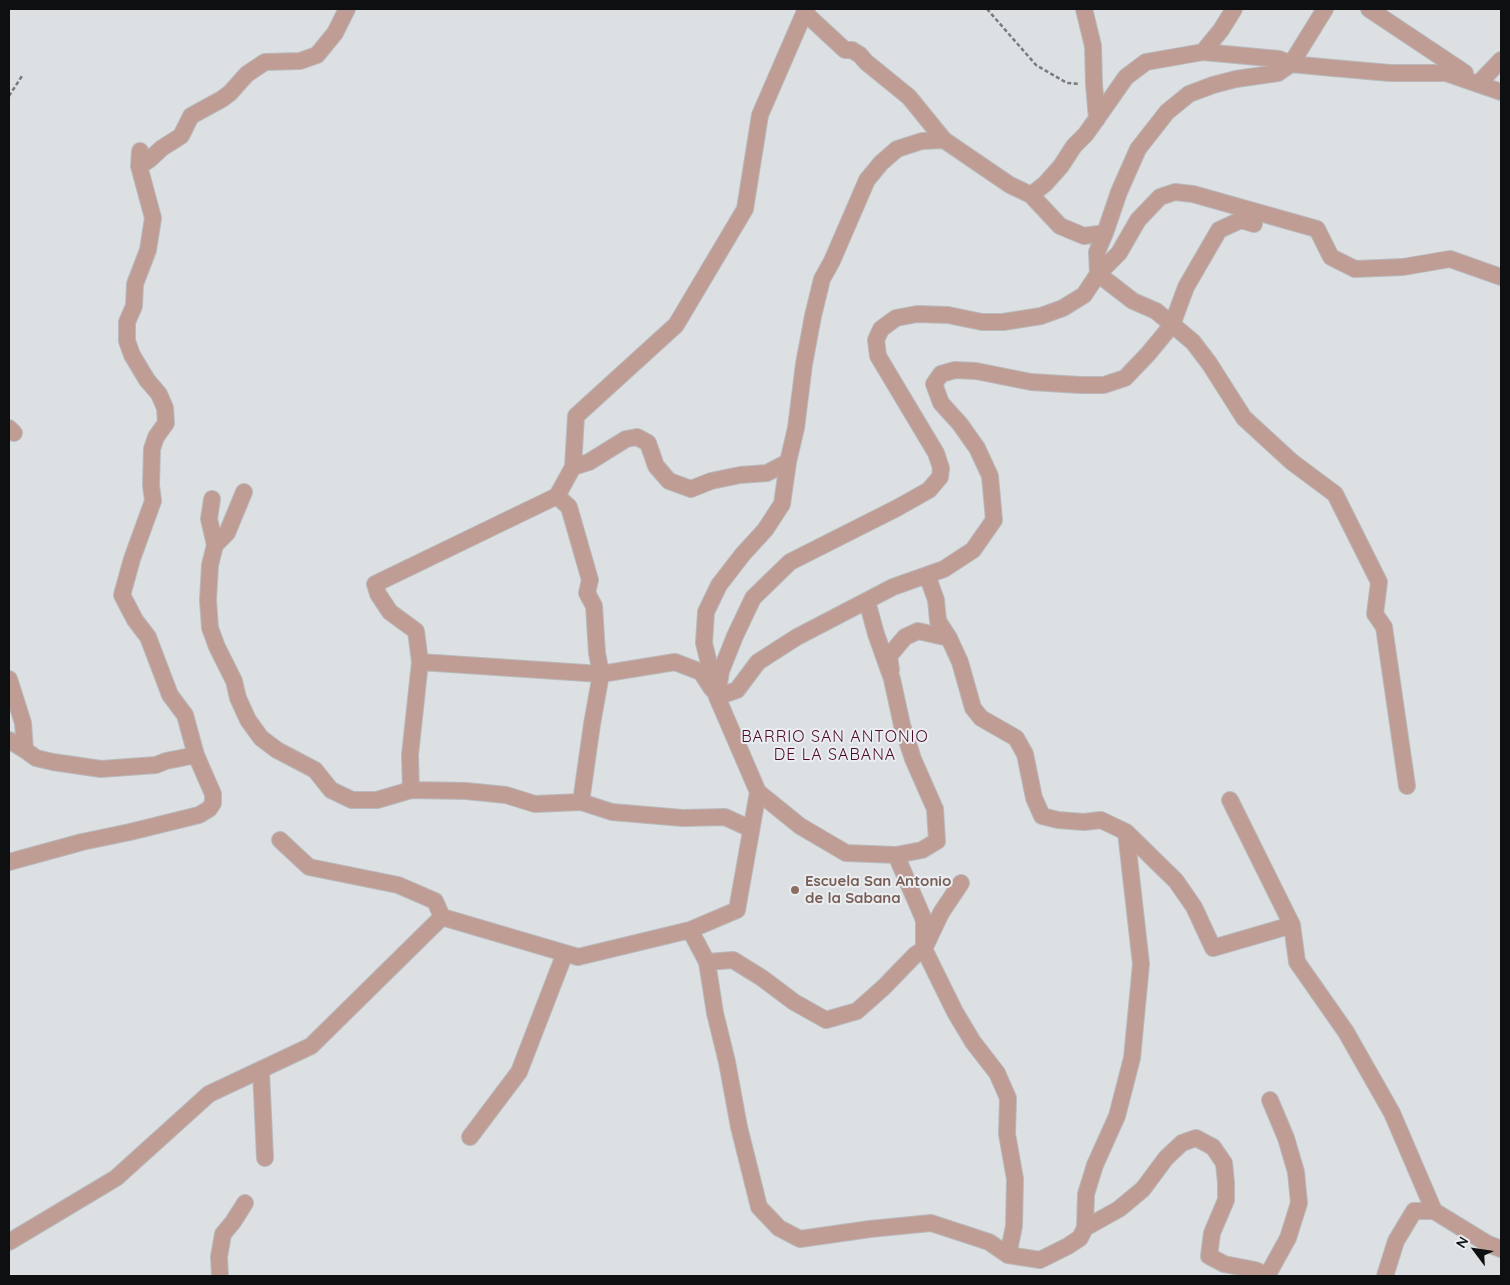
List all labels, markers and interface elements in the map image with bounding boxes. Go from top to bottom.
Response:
district label: BARRIO SAN ANTONIO DE LA SABANA [739,727,931,765]
place label: Escuela San Antonio de la Sabana [805,872,951,907]
marker: Escuela San Antonio de la Sabana [789,884,801,896]
north arrow [1450,1225,1500,1275]
text: N [1452,1233,1473,1251]

